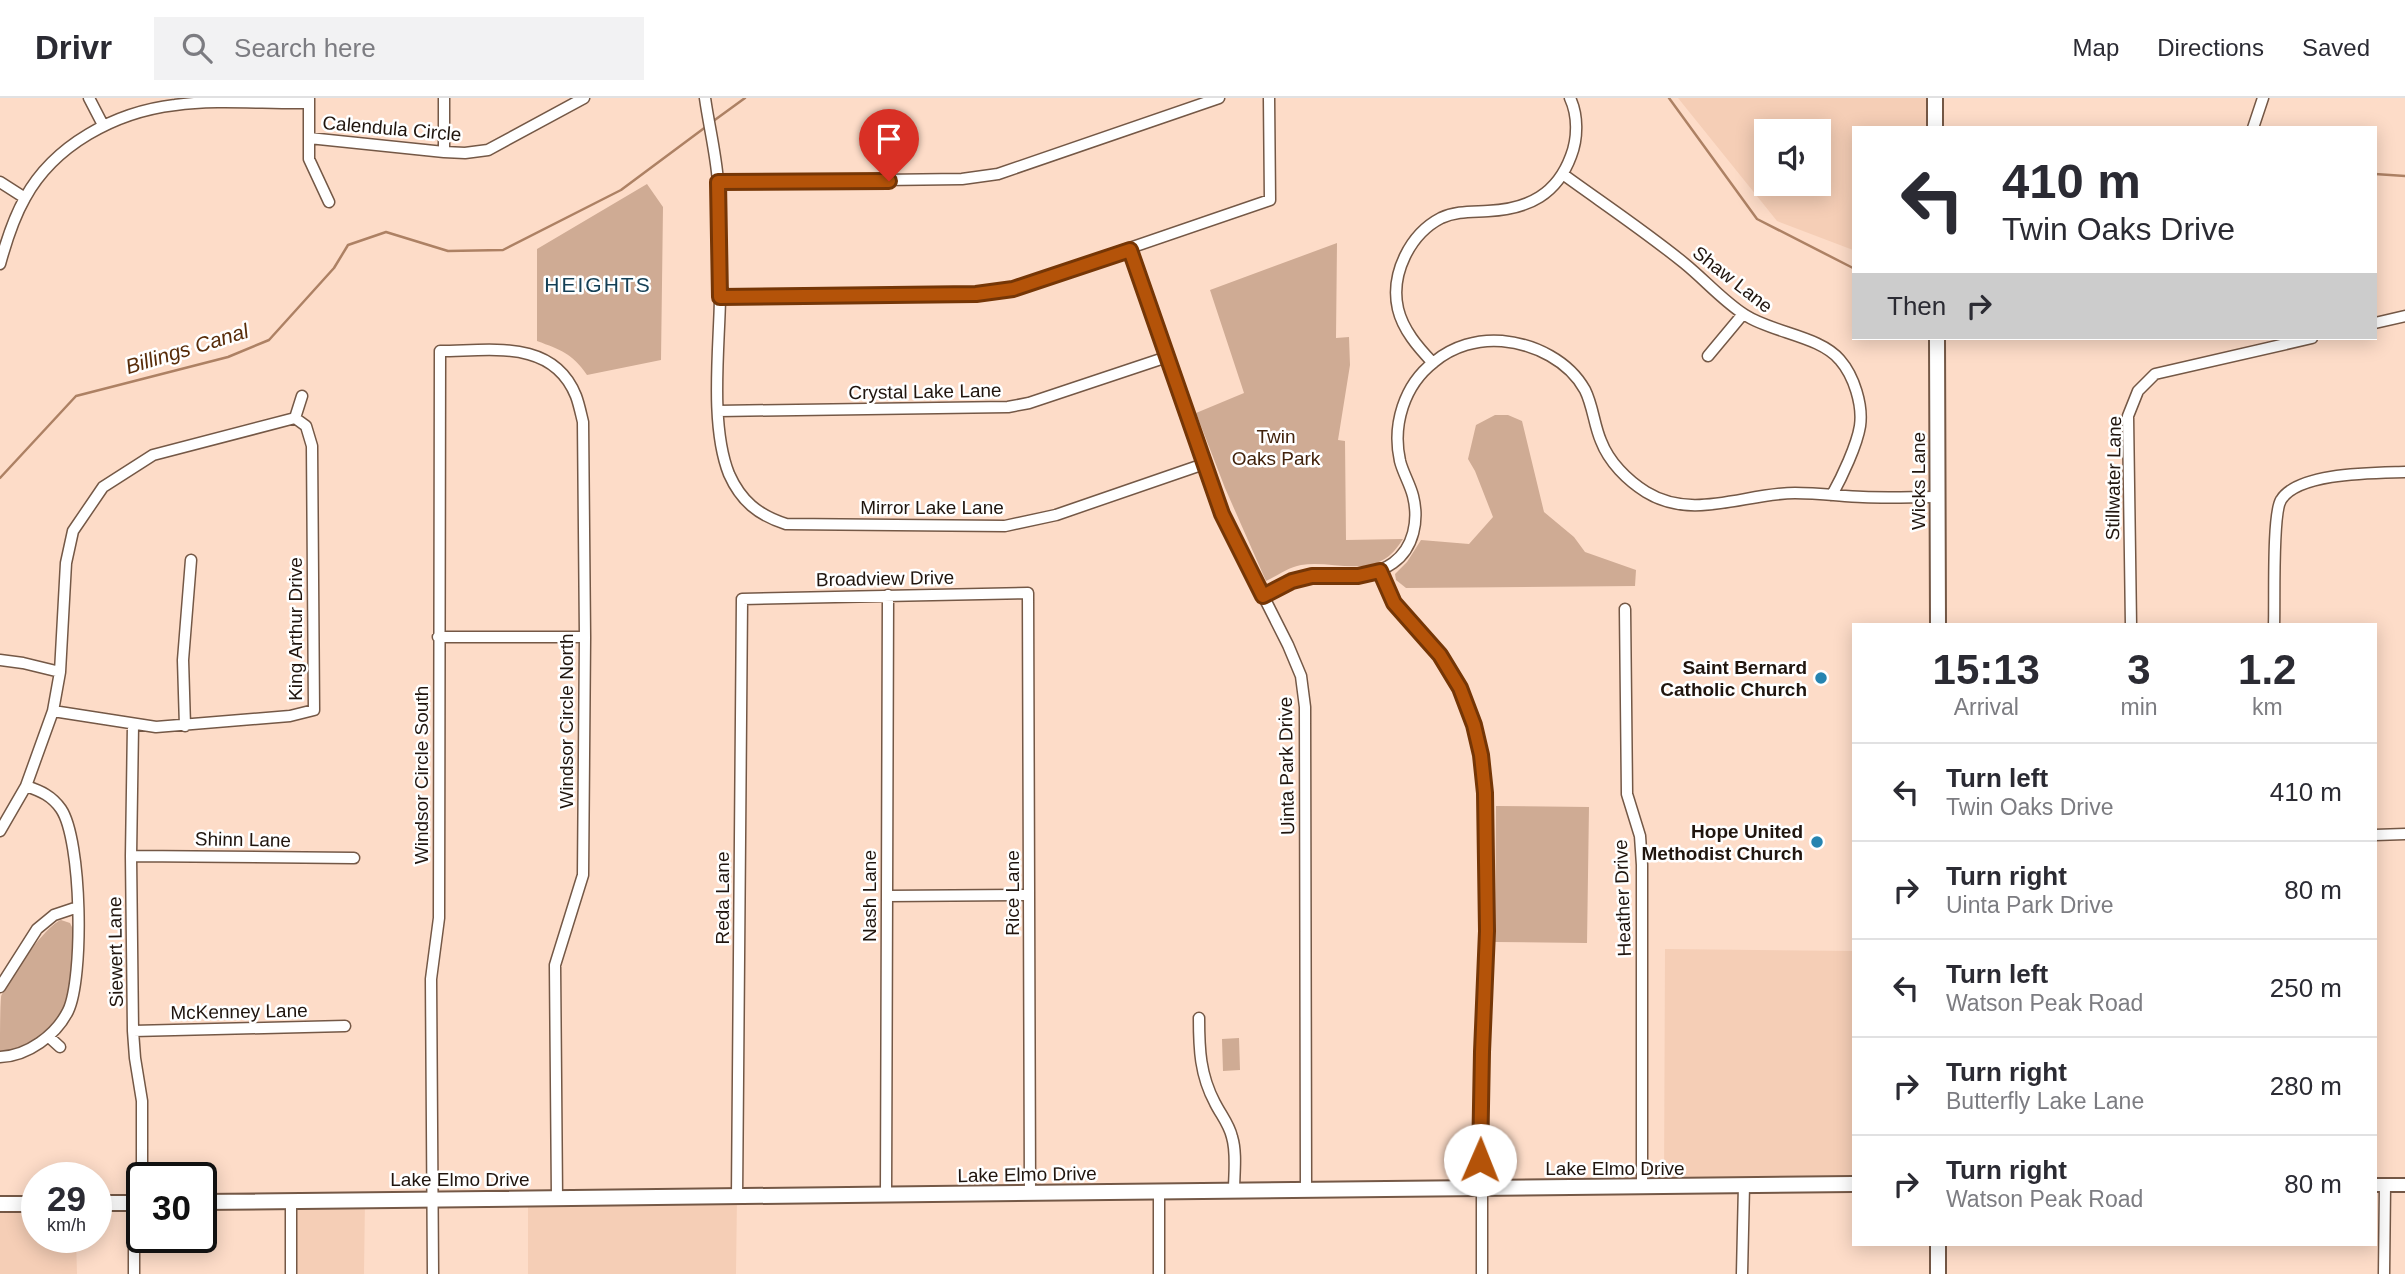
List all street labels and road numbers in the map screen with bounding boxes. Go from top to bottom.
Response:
street label: Calendula Circle [322,112,462,145]
street label: Shaw Lane [1689,242,1777,317]
street label: Crystal Lake Lane [848,380,1002,403]
street label: Stillwater Lane [2102,416,2125,540]
street label: Wicks Lane [1908,432,1929,530]
street label: Mirror Lake Lane [860,497,1004,518]
street label: King Arthur Drive [285,557,306,701]
street label: Broadview Drive [816,567,954,590]
street label: Windsor Circle North [556,633,577,809]
street label: Windsor Circle South [411,686,432,864]
street label: Uinta Park Drive [1275,697,1298,835]
street label: Shinn Lane [195,828,291,851]
street label: Heather Drive [1610,839,1635,957]
street label: Nash Lane [859,850,880,942]
street label: Rice Lane [1002,850,1023,936]
street label: Reda Lane [712,852,733,944]
street label: Siewert Lane [104,896,127,1008]
street label: McKenney Lane [170,1000,308,1023]
street label: Lake Elmo Drive [1545,1158,1685,1179]
street label: Lake Elmo Drive [957,1163,1097,1186]
street label: Lake Elmo Drive [390,1169,530,1190]

